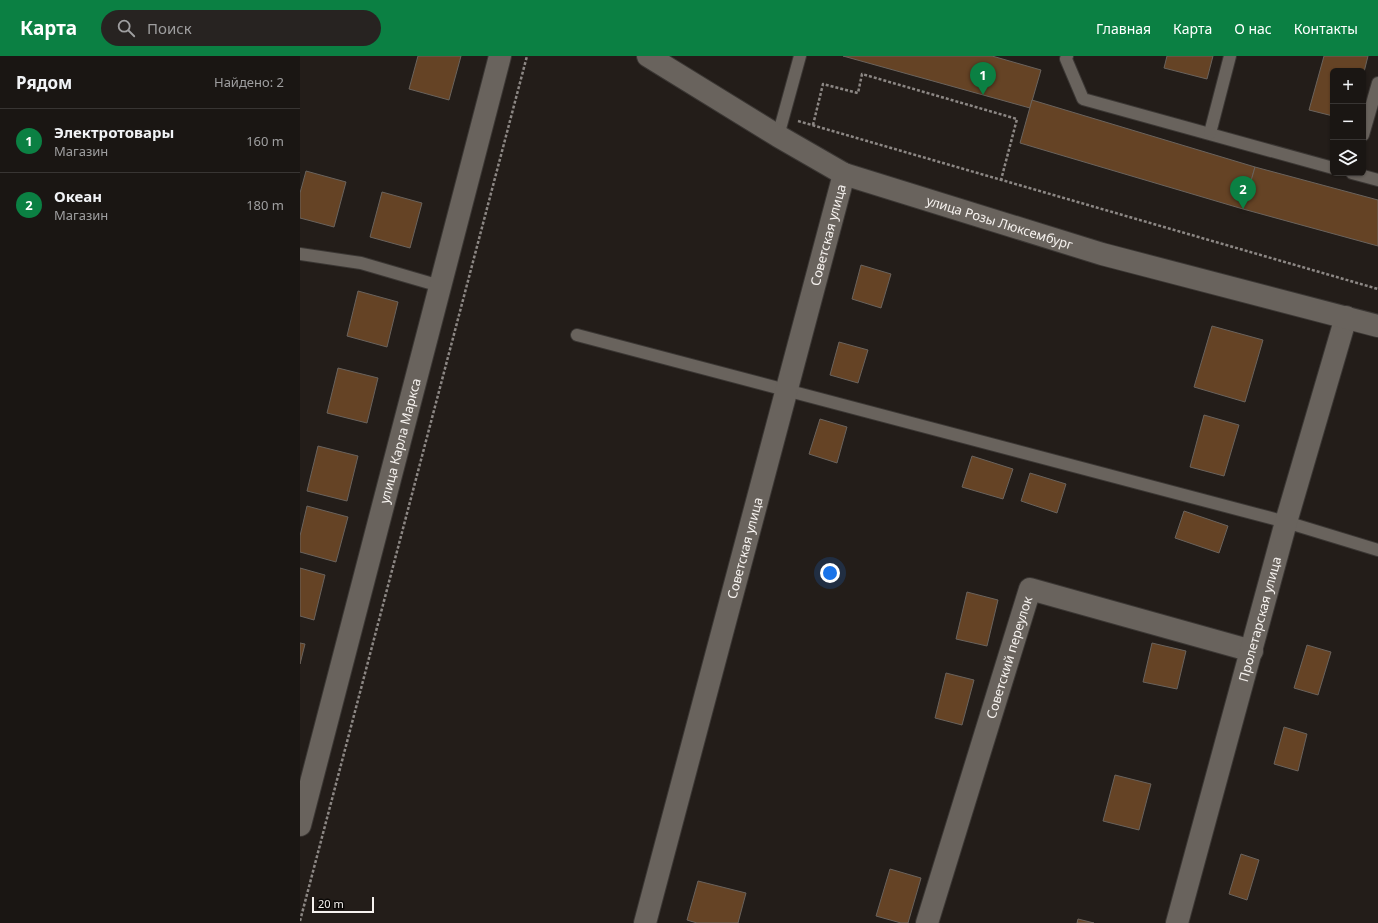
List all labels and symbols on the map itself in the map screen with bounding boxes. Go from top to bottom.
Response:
pin: 1 [970,62,996,95]
pin: 2 [1230,176,1256,209]
street label: Советская улица [806,182,850,288]
street label: улица Розы Люксембург [924,191,1076,254]
street label: улица Карла Маркса [375,376,425,505]
street label: Советская улица [723,495,767,601]
street label: Пролетарская улица [1234,554,1285,684]
your location [820,563,840,583]
street label: Советский переулок [982,594,1036,721]
scale bar [312,895,374,914]

